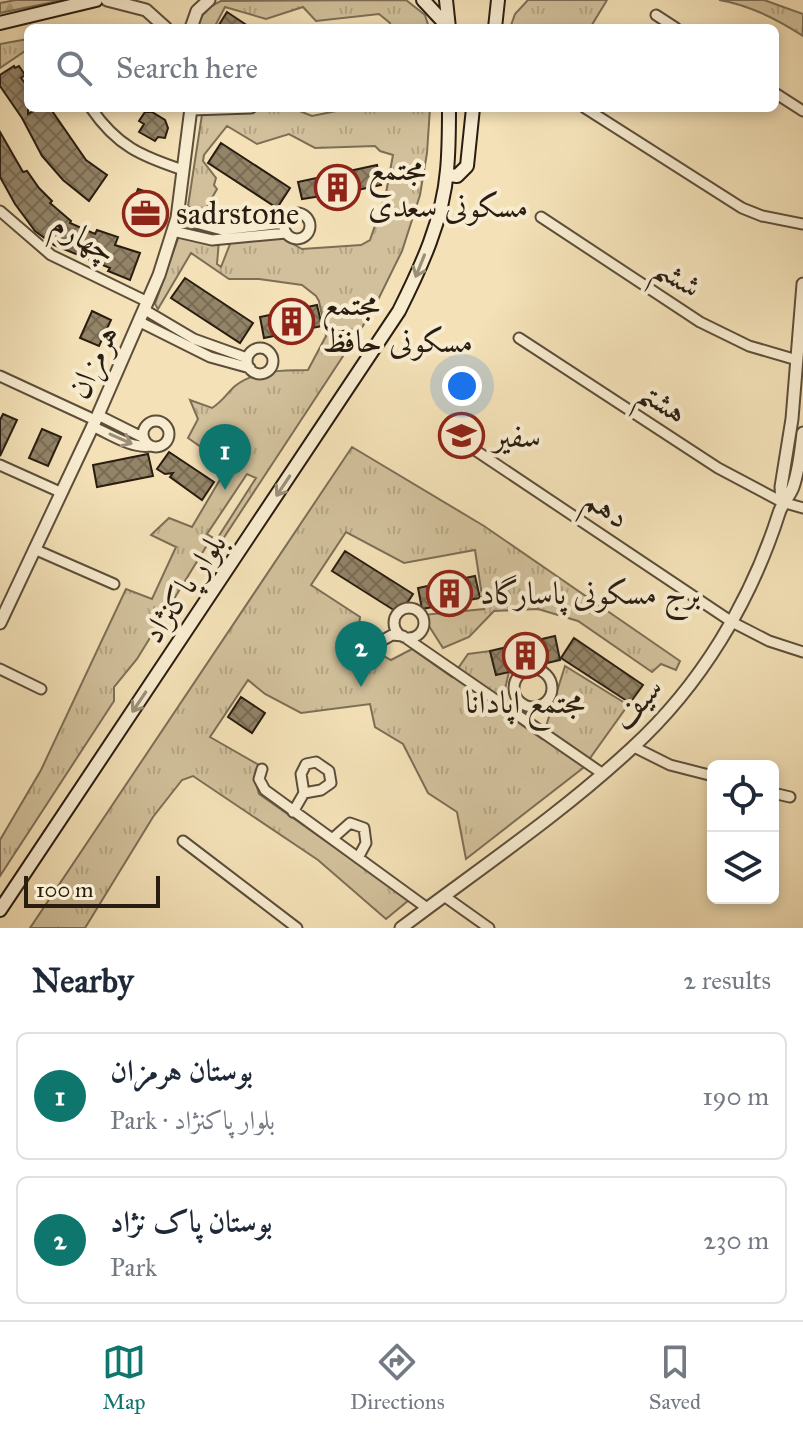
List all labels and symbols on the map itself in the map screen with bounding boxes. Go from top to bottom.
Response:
place label: مجتمع مسکونی سعدی [368,150,528,226]
building icon: مجتمع مسکونی سعدی [313,163,361,211]
office icon: sadrstone [121,189,169,237]
place label: sadrstone [176,194,299,233]
street label: چهارم [41,204,123,279]
street label: ششم [640,247,709,317]
one-way arrow [412,253,426,278]
place label: مجتمع مسکونی حافظ [322,285,473,361]
building icon: مجتمع مسکونی حافظ [267,298,315,346]
street label: هرمزان [59,319,129,406]
your location [442,366,482,406]
street label: هشتم [625,372,695,442]
school or university icon: سفیر [438,412,486,460]
place label: سفیر [490,417,541,456]
pin: 1 [199,424,251,490]
one-way arrow [108,433,133,448]
one-way arrow [275,474,291,497]
street label: دهم [572,479,637,545]
street label: بلوار پاکنژاد [133,526,237,652]
building icon: برج مسکونی پاسارگاد [425,569,473,617]
place label: برج مسکونی پاسارگاد [480,574,701,621]
pin: 2 [335,621,387,687]
building icon: مجتمع اپادانا [501,631,549,679]
street label: سیف [603,668,671,738]
place label: مجتمع اپادانا [465,683,585,731]
one-way arrow [130,691,147,713]
scale bar [24,872,160,908]

